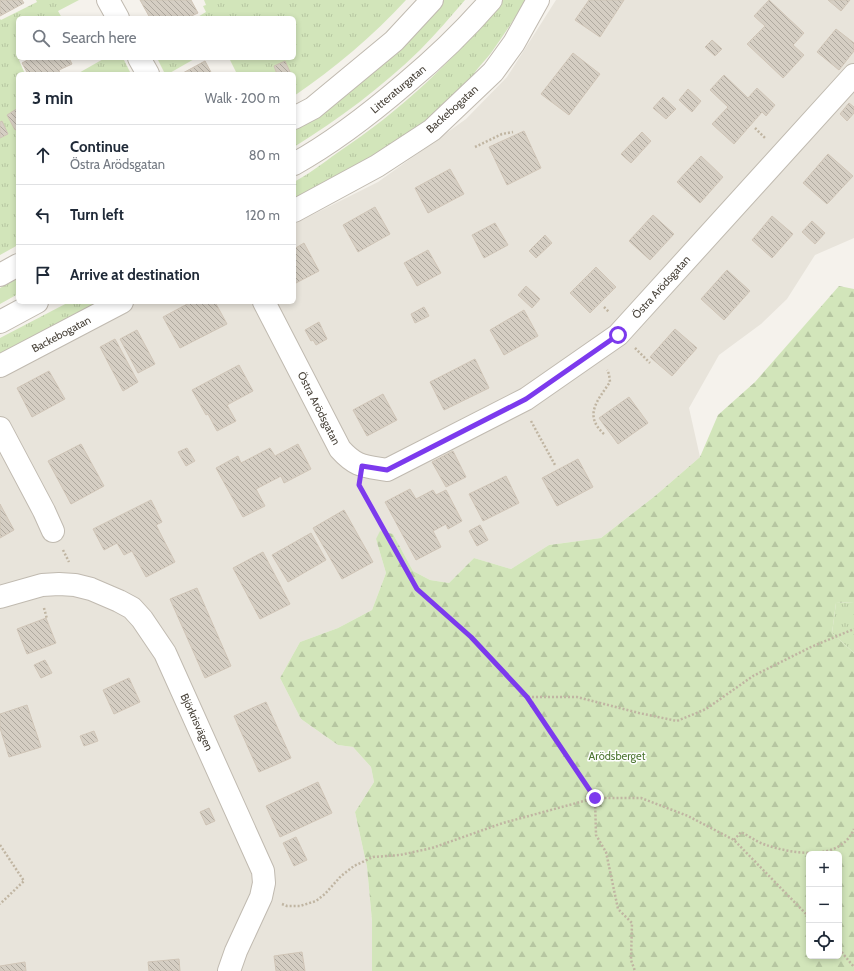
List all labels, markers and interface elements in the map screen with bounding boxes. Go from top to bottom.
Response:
search box [16,16,296,60]
icon: search [30,27,52,49]
text: Search here [62,29,137,47]
street label: Litteraturgatan [367,62,429,116]
street label: Backebogatan [423,82,481,136]
text: 3 min [32,88,73,108]
text: Walk · 200 m [205,90,280,106]
text: Continue [70,138,129,156]
icon: ahead [32,144,54,166]
text: 80 m [249,147,280,163]
text: Östra Arödsgatan [70,156,165,172]
icon: left [32,204,54,226]
text: Turn left [70,206,124,224]
text: 120 m [246,207,280,223]
street label: Östra Arödsgatan [629,252,693,322]
icon: arrive [32,264,54,286]
text: Arrive at destination [70,266,200,284]
street label: Backebogatan [29,313,93,355]
route start [609,326,627,344]
street label: Östra Arödsgatan [295,369,343,447]
street label: Björkrisvägen [178,691,216,753]
park label: Arödsberget [589,749,646,763]
route end [586,789,604,807]
map controls [806,851,842,959]
button: + [806,851,842,887]
button: − [806,887,842,923]
button: locate [806,923,842,959]

